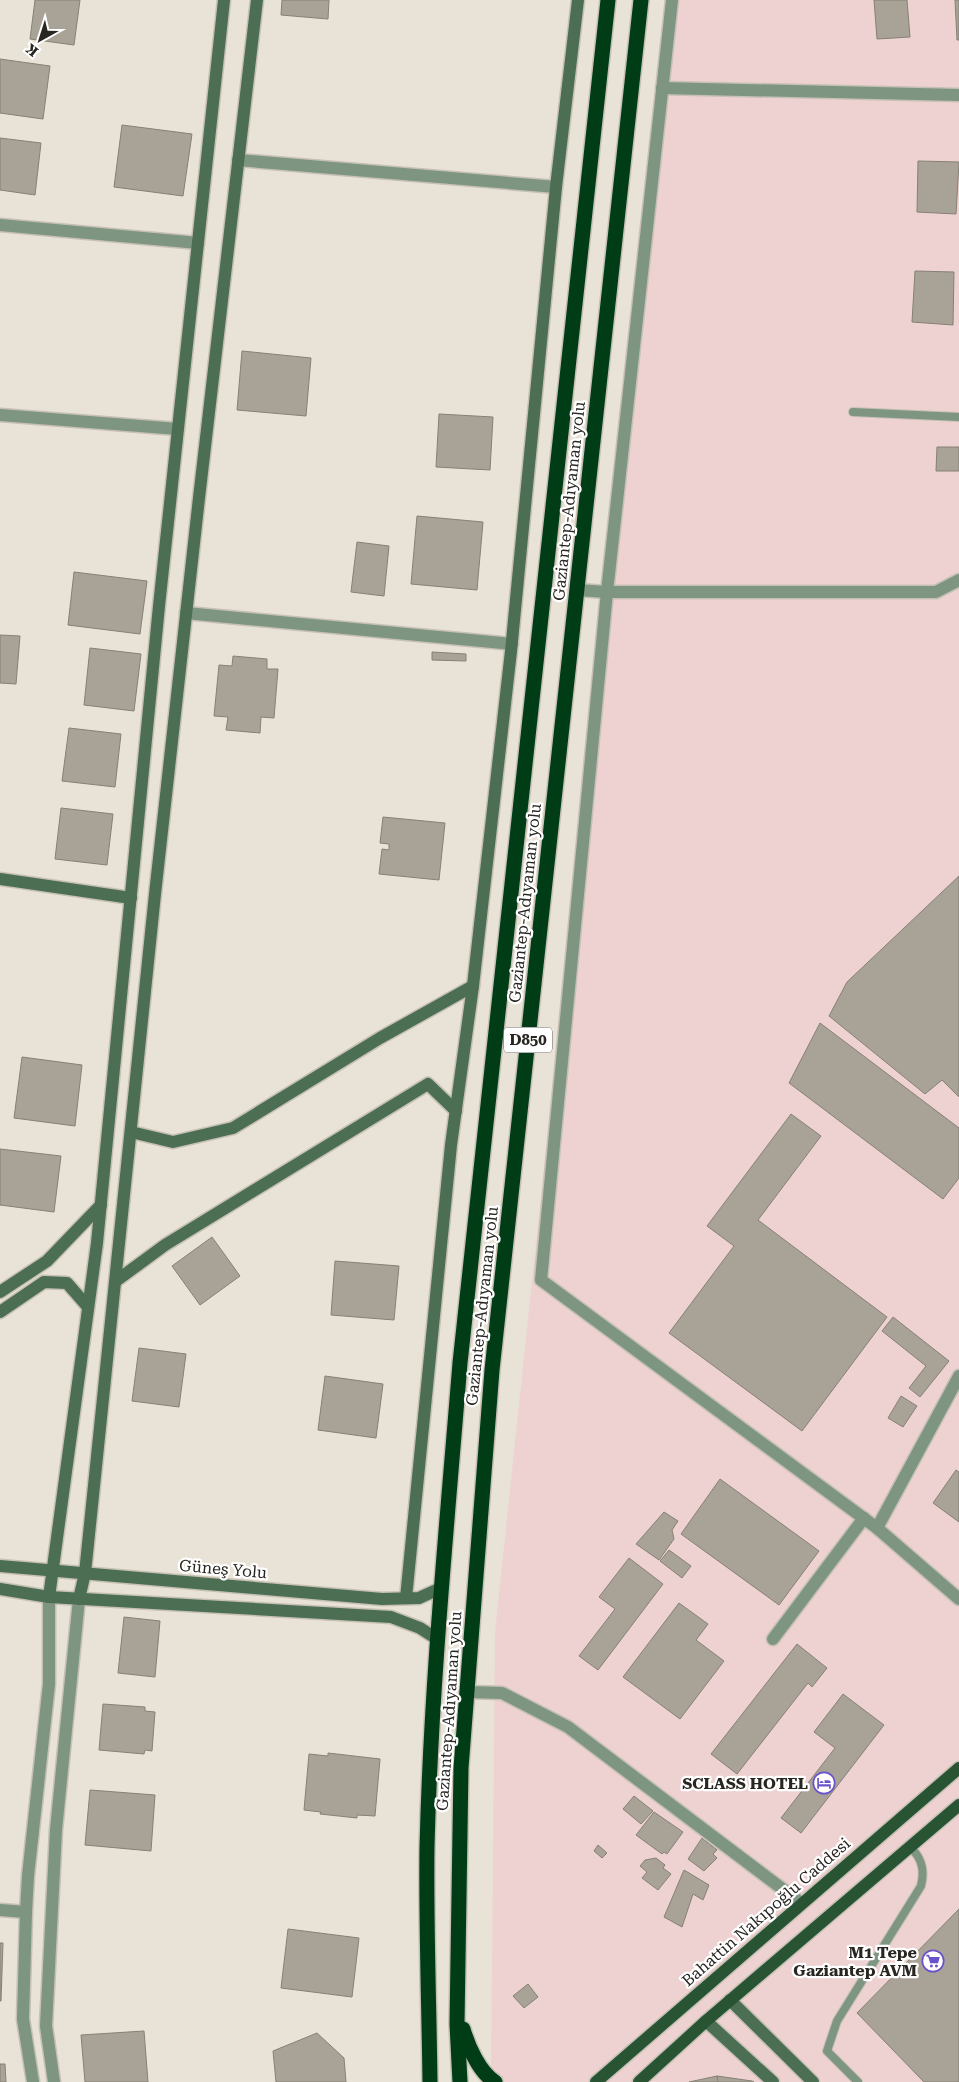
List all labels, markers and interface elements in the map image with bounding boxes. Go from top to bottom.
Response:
north arrow [15,15,65,65]
text: K [23,40,41,60]
street label: Gaziantep-Adıyaman yolu [549,400,589,602]
street label: Gaziantep-Adıyaman yolu [505,802,545,1004]
road number: D850 [504,1028,552,1052]
street label: Gaziantep-Adıyaman yolu [462,1205,502,1407]
street label: Güneş Yolu [178,1556,268,1582]
street label: Gaziantep-Adıyaman yolu [433,1610,465,1812]
hotel icon: SCLASS HOTEL [812,1771,836,1795]
place label: SCLASS HOTEL [682,1774,808,1793]
street label: Bahattin Nakıpoğlu Caddesi [678,1834,854,1990]
place label: M1 Tepe Gaziantep AVM [793,1943,917,1980]
supermarket icon: M1 Tepe Gaziantep AVM [921,1949,945,1973]

